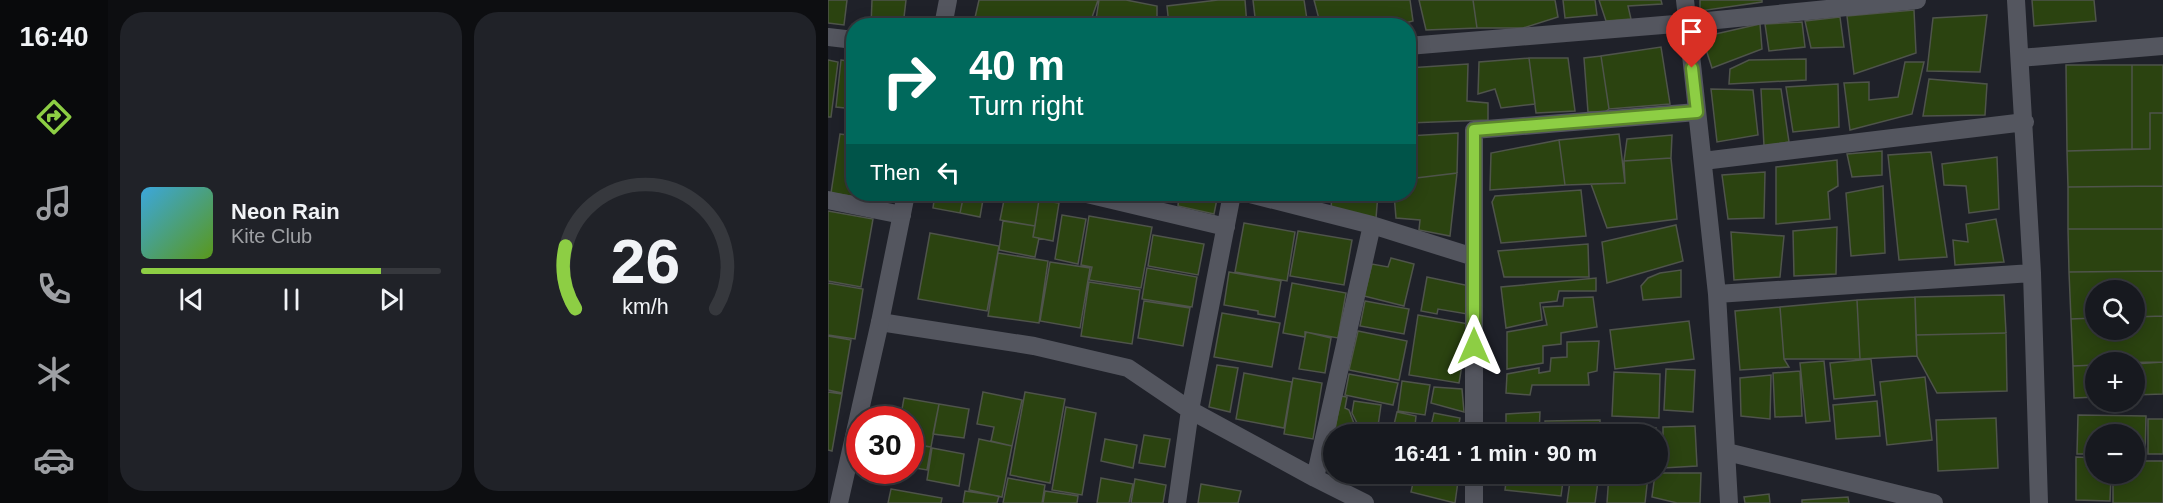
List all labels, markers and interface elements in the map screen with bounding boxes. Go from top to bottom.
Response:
pin [1666,6,1717,68]
icon: arrive [1675,15,1708,48]
text: 16:40 [19,22,89,52]
icon: right [870,42,948,120]
text: 40 m [969,42,1065,89]
text: Turn right [969,91,1084,121]
icon: directions [33,96,75,138]
icon: left [932,156,965,189]
text: Then [870,160,920,185]
icon: music [33,182,75,224]
text: Neon Rain [231,199,340,224]
text: Kite Club [231,225,312,247]
text: 26 [610,227,680,296]
icon: phone [33,268,75,310]
map controls [2085,280,2145,484]
button: search [2085,280,2145,340]
icon: previous [175,283,208,316]
icon: pause [275,283,308,316]
icon: next [375,283,408,316]
text: km/h [622,295,668,319]
position arrow [1442,314,1506,378]
button: + [2085,352,2145,412]
icon: climate [33,353,75,395]
speed limit sign: 30 [846,406,924,484]
button: − [2085,424,2145,484]
icon: car [33,439,75,481]
text: 16:41 · 1 min · 90 m [1394,441,1597,466]

